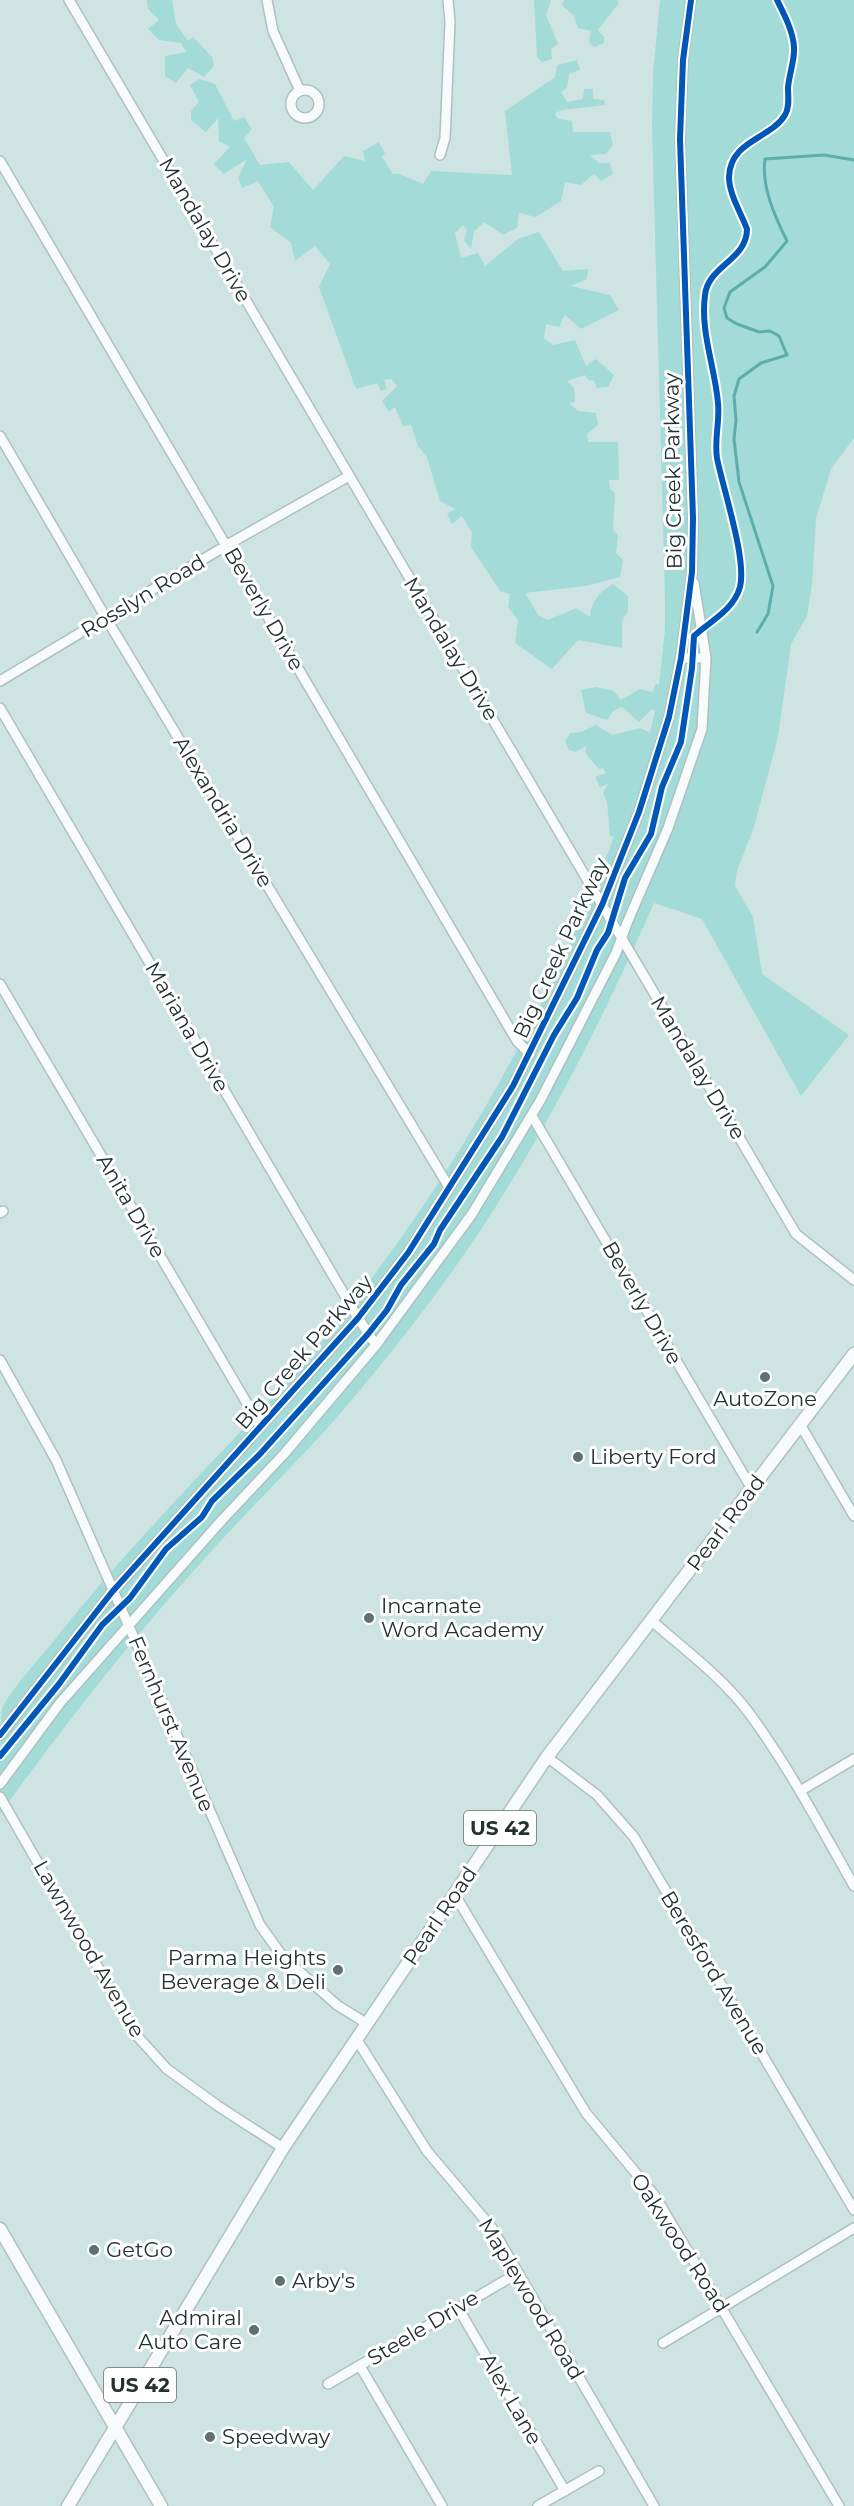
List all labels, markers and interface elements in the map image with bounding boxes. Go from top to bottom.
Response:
street label: Mandalay Drive [154,153,257,306]
street label: Big Creek Parkway [658,372,687,570]
street label: Beverly Drive [219,543,310,675]
street label: Rosslyn Road [76,549,209,642]
street label: Mandalay Drive [399,573,504,725]
street label: Alexandria Drive [168,732,278,892]
street label: Big Creek Parkway [508,853,614,1042]
street label: Mariana Drive [140,957,235,1096]
street label: Mandalay Drive [646,992,751,1144]
street label: Anita Drive [92,1149,171,1262]
street label: Beverly Drive [597,1237,688,1369]
street label: Big Creek Parkway [230,1269,378,1434]
marker: AutoZone [758,1370,772,1384]
place label: AutoZone [713,1386,817,1411]
place label: Liberty Ford [590,1444,717,1469]
marker: Liberty Ford [571,1450,585,1464]
street label: Pearl Road [681,1470,770,1576]
place label: Incarnate Word Academy [381,1593,544,1642]
marker: Incarnate Word Academy [362,1611,376,1625]
street label: Fernhurst Avenue [123,1632,220,1815]
road number: US 42 [464,1811,536,1845]
street label: Lawnwood Avenue [28,1856,150,2042]
street label: Pearl Road [397,1862,482,1970]
street label: Beresford Avenue [656,1886,773,2059]
place label: Parma Heights Beverage & Deli [161,1945,326,1994]
marker: Parma Heights Beverage & Deli [331,1963,345,1977]
street label: Oakwood Road [626,2168,735,2317]
street label: Maplewood Road [473,2213,590,2384]
place label: GetGo [106,2237,173,2262]
marker: GetGo [87,2243,101,2257]
place label: Arby's [292,2268,355,2293]
marker: Arby's [273,2274,287,2288]
street label: Steele Drive [363,2285,483,2371]
place label: Admiral Auto Care [138,2305,242,2354]
marker: Admiral Auto Care [247,2323,261,2337]
street label: Alex Lane [475,2349,548,2449]
road number: US 42 [104,2368,176,2402]
place label: Speedway [222,2424,331,2449]
marker: Speedway [203,2430,217,2444]

